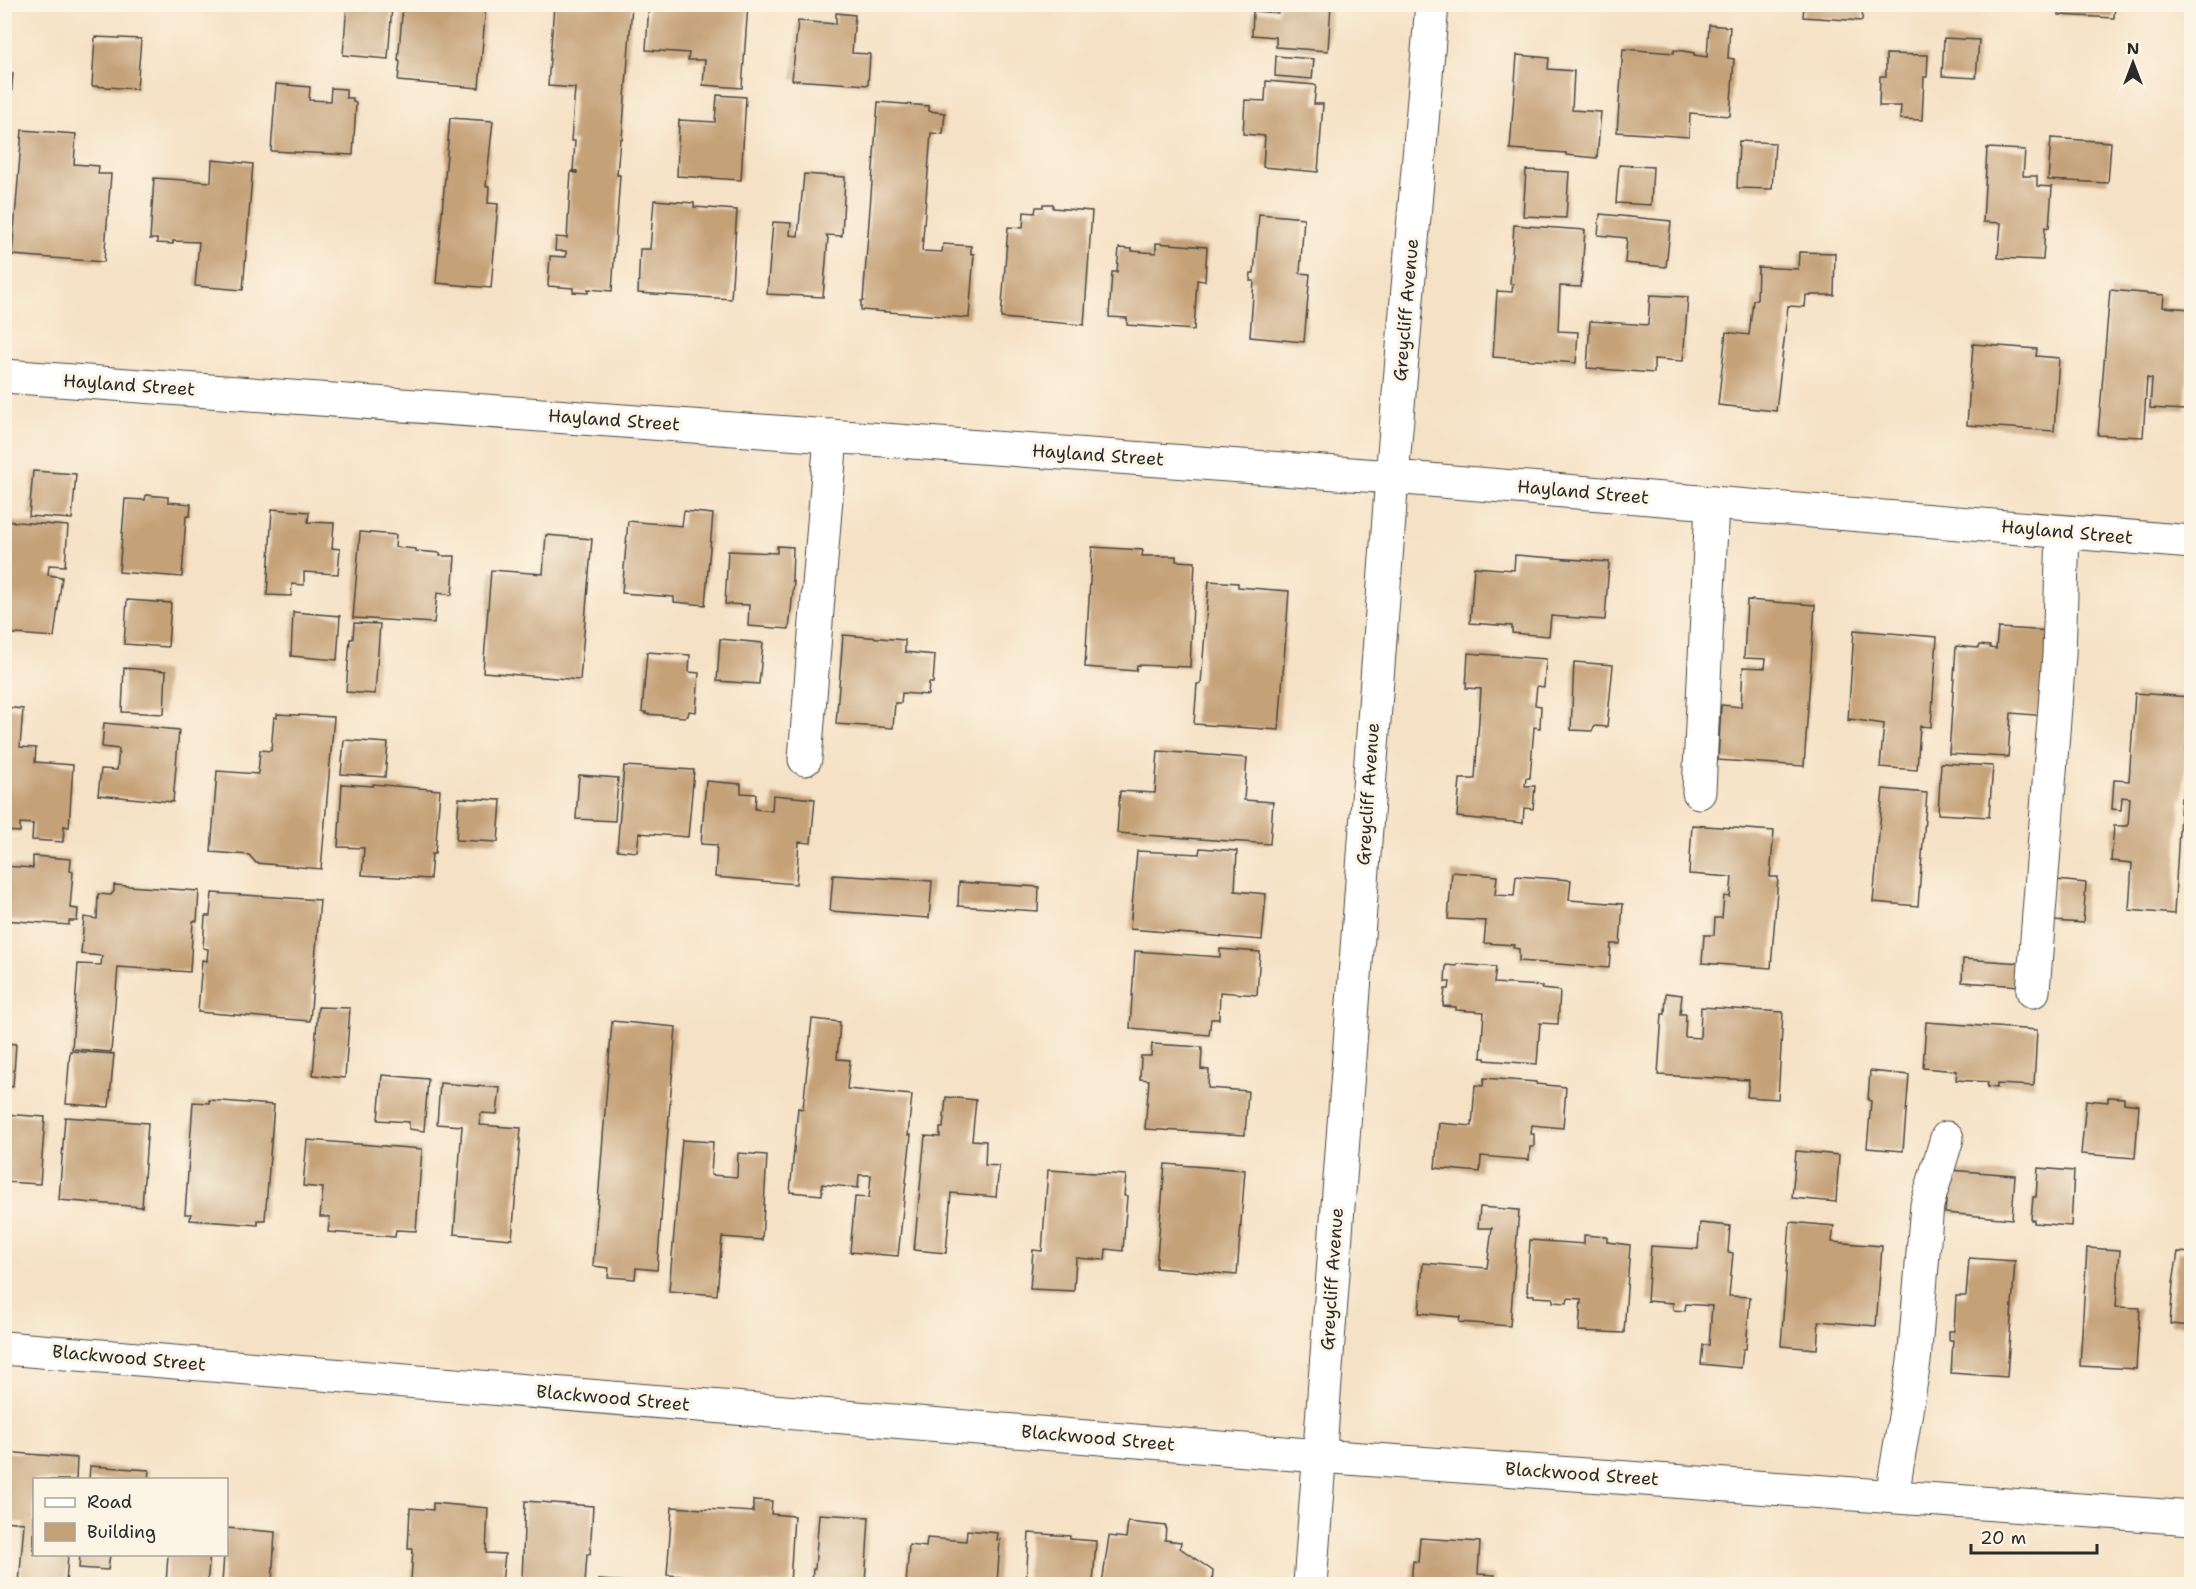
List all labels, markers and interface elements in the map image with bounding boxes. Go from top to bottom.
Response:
north arrow [2103,33,2163,93]
text: N [2127,38,2139,59]
street label: Greycliff Avenue [1388,238,1424,382]
street label: Hayland Street [62,368,196,402]
street label: Hayland Street [547,403,681,437]
street label: Hayland Street [1031,438,1165,472]
street label: Hayland Street [1516,474,1650,510]
street label: Hayland Street [2000,514,2134,550]
street label: Greycliff Avenue [1351,722,1385,866]
street label: Greycliff Avenue [1315,1207,1349,1351]
street label: Blackwood Street [51,1339,207,1377]
street label: Blackwood Street [535,1379,691,1417]
street label: Blackwood Street [1020,1419,1176,1457]
street label: Blackwood Street [1504,1457,1660,1491]
legend [33,1478,228,1556]
text: Road [87,1490,132,1514]
scale bar [1971,1517,2097,1555]
text: Building [87,1520,156,1544]
text: 20 m [1980,1526,2026,1550]

